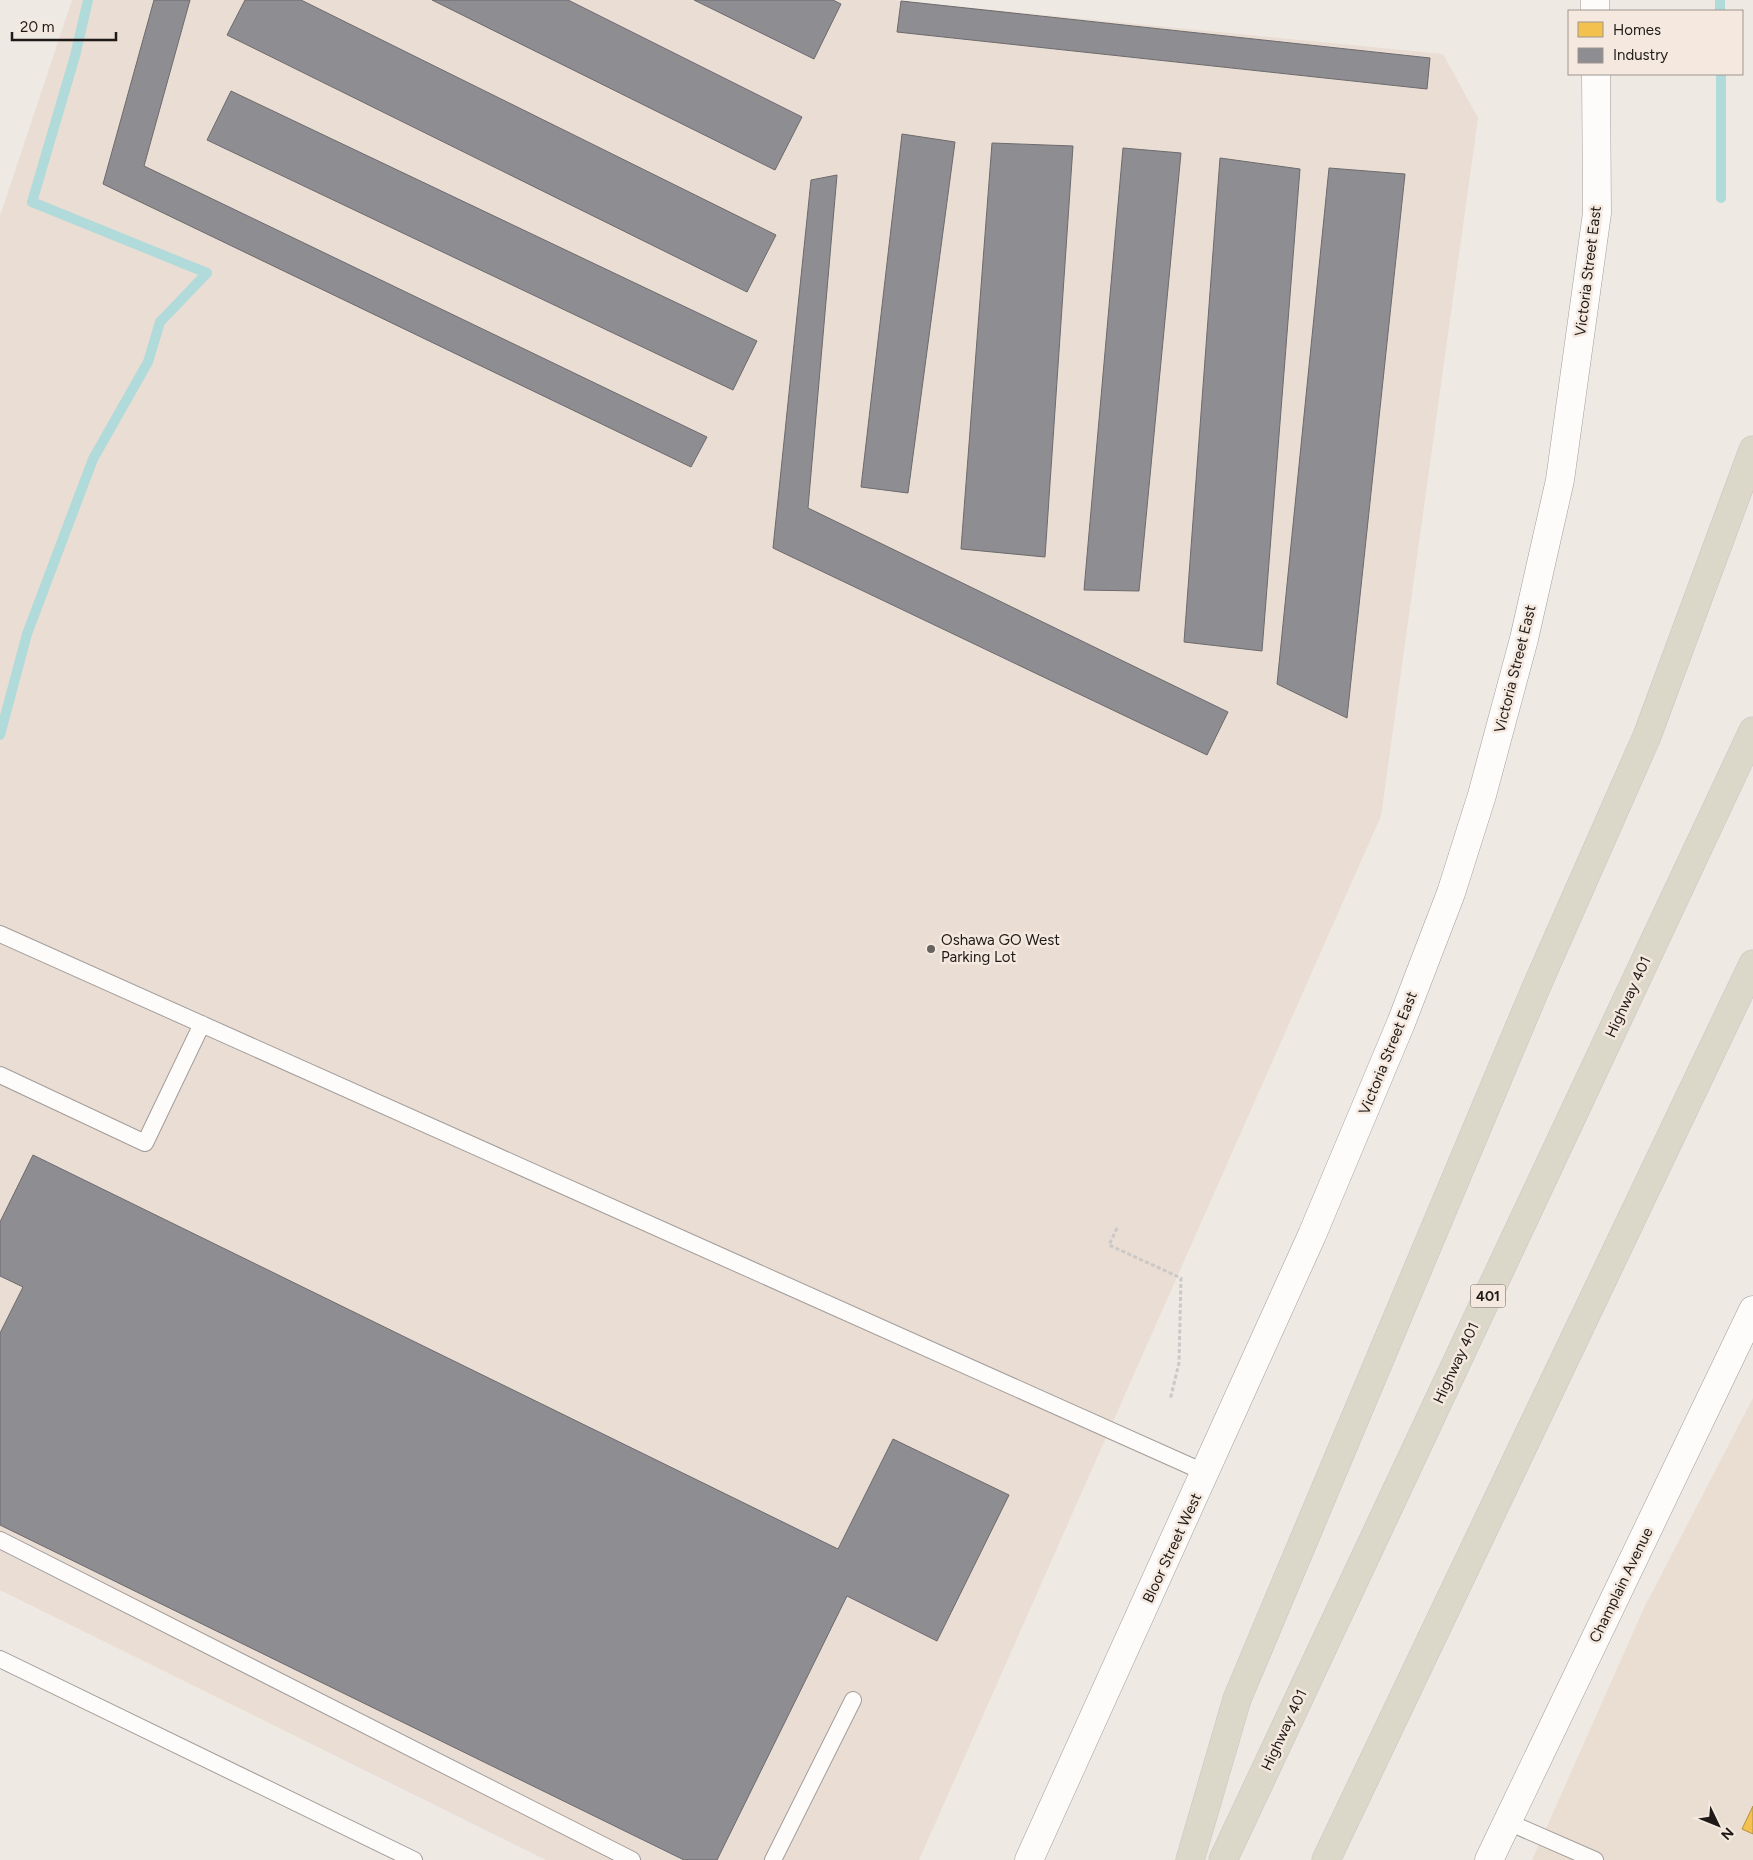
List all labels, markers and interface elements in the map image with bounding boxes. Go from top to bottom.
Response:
scale bar [12,10,116,42]
legend [1568,10,1743,75]
text: 20 m [20,18,54,36]
text: Homes [1613,21,1661,39]
text: Industry [1613,46,1668,64]
street label: Victoria Street East [1571,205,1605,337]
street label: Victoria Street East [1490,603,1540,735]
place label: Oshawa GO West Parking Lot [941,931,1060,966]
marker: Oshawa GO West Parking Lot [925,943,937,955]
street label: Highway 401 [1601,953,1655,1041]
street label: Victoria Street East [1355,989,1421,1117]
road number: 401 [1470,1284,1506,1308]
street label: Highway 401 [1429,1319,1483,1407]
street label: Bloor Street West [1139,1490,1205,1606]
street label: Champlain Avenue [1585,1525,1657,1645]
street label: Highway 401 [1257,1686,1311,1774]
north arrow [1693,1800,1743,1850]
text: N [1717,1824,1737,1843]

